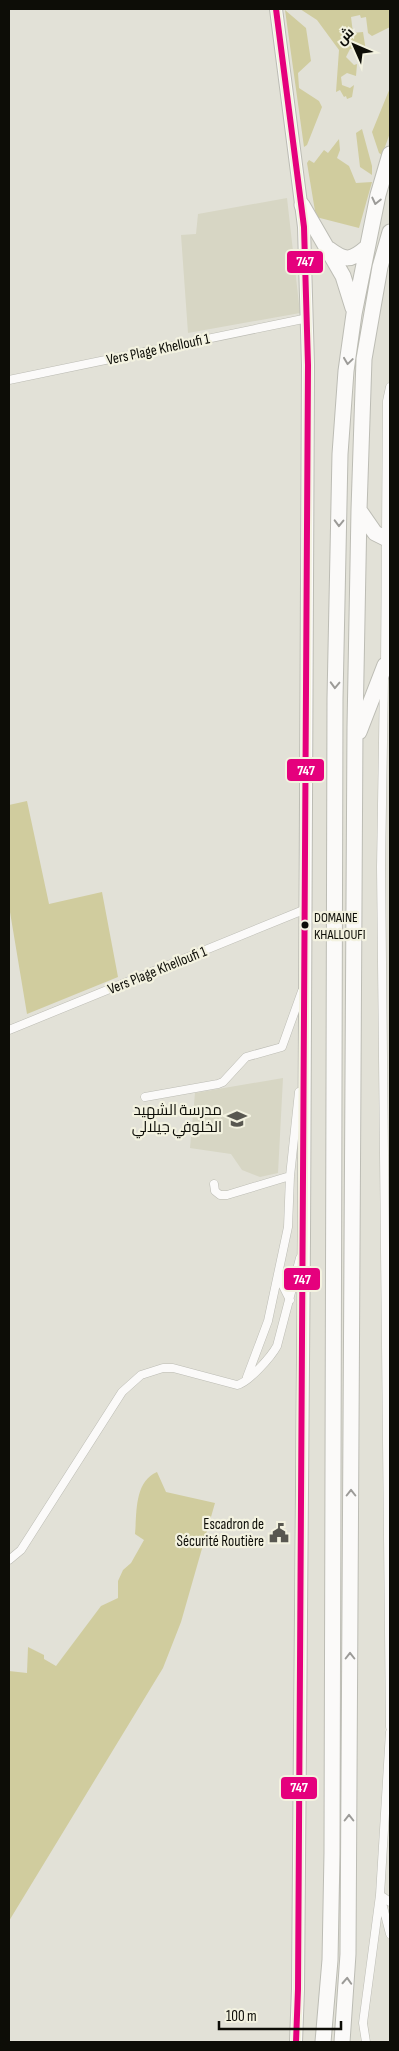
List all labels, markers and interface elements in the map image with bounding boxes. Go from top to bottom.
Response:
north arrow [329,20,379,70]
text: ش [333,24,358,49]
one-way arrow [371,196,382,205]
line badge: 747 [286,250,324,274]
text: 747 [296,253,315,270]
street label: Vers Plage Khelloufi 1 [105,329,212,370]
one-way arrow [343,357,354,365]
one-way arrow [334,520,344,527]
one-way arrow [330,682,340,690]
line badge: 747 [286,758,325,782]
text: 747 [297,762,316,779]
place label: DOMAINE KHALLOUFI [314,909,366,943]
marker: DOMAINE KHALLOUFI [300,920,310,930]
street label: Vers Plage Khelloufi 1 [105,942,210,999]
place label: مدرسة الشهيد الخلوفي جيلالي [132,1101,222,1139]
school or university icon: مدرسة الشهيد الخلوفي جيلالي [226,1108,248,1130]
line badge: 747 [283,1267,321,1291]
text: 747 [293,1271,312,1288]
one-way arrow [346,1489,356,1497]
place label: Escadron de Sécurité Routière [177,1515,264,1551]
public building icon: Escadron de Sécurité Routière [268,1522,290,1544]
one-way arrow [345,1652,355,1660]
line badge: 747 [280,1776,318,1800]
text: 747 [290,1779,309,1796]
one-way arrow [344,1814,354,1822]
one-way arrow [341,1977,352,1985]
scale bar [219,1998,342,2030]
text: 100 m [226,2007,257,2026]

